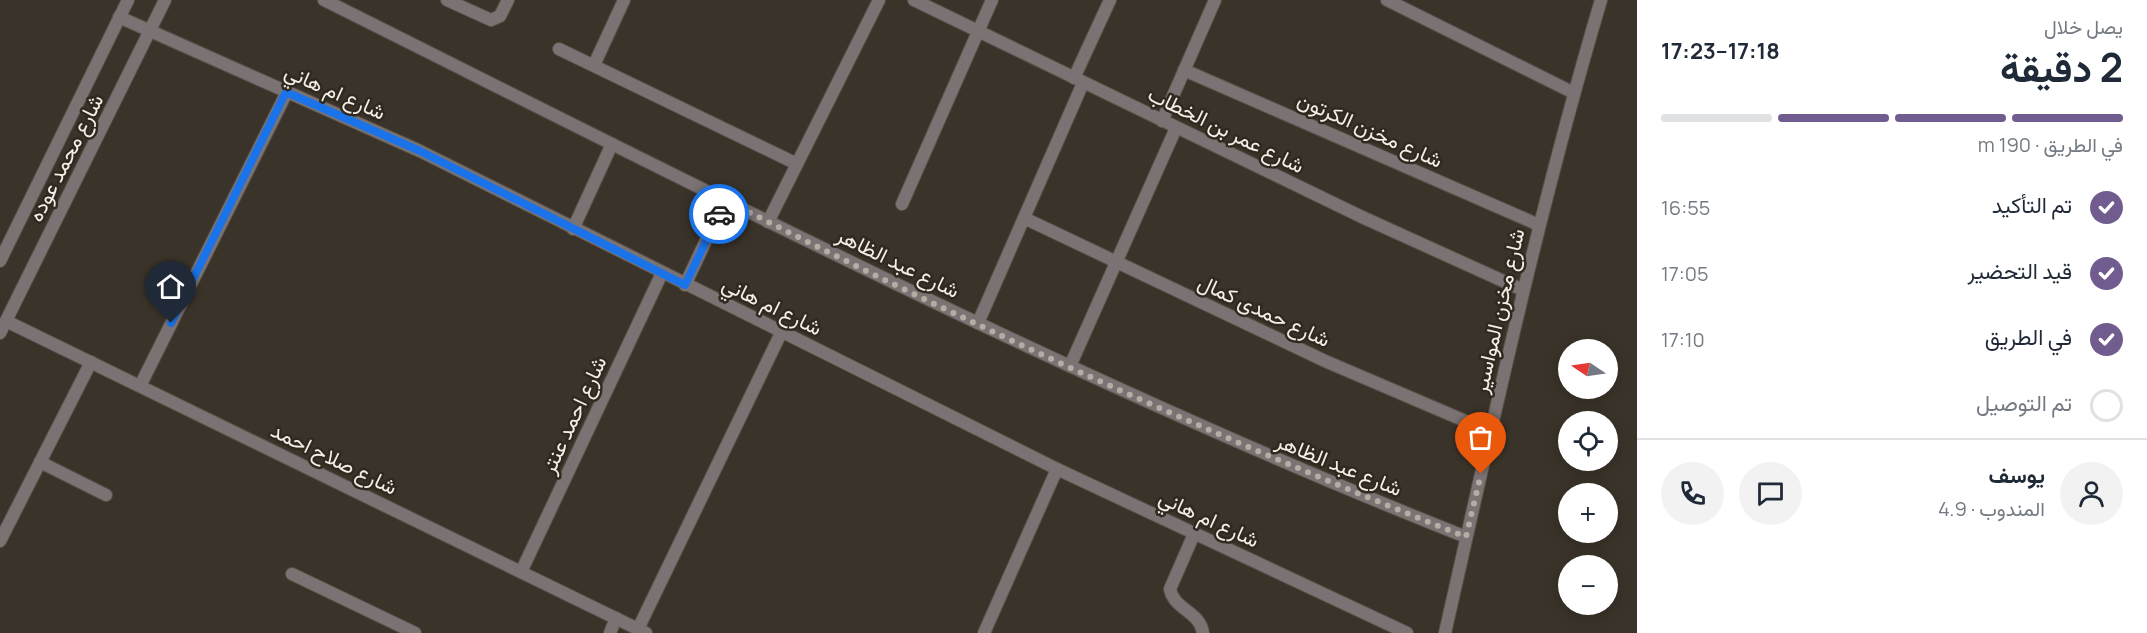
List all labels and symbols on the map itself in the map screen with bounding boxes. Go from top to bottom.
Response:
street label: شارع ام هاني [279,56,390,129]
street label: شارع عمر بن الخطاب [1143,79,1309,180]
street label: شارع مخزن الكرتون [1293,85,1447,175]
street label: شارع محمد عوده [21,89,110,226]
courier [689,184,749,244]
street label: شارع عبد الظاهر [831,220,964,305]
street label: شارع مخزن المواسير [1465,226,1532,397]
pin [145,261,196,323]
street label: شارع حمدى كمال [1193,267,1335,354]
street label: شارع ام هاني [716,269,827,345]
north arrow [1558,339,1618,399]
street label: شارع احمد عنتر [533,351,613,479]
pin [1455,412,1506,474]
street label: شارع صلاح احمد [266,415,402,502]
street label: شارع عبد الظاهر [1271,426,1406,503]
street label: شارع ام هاني [1153,483,1264,557]

